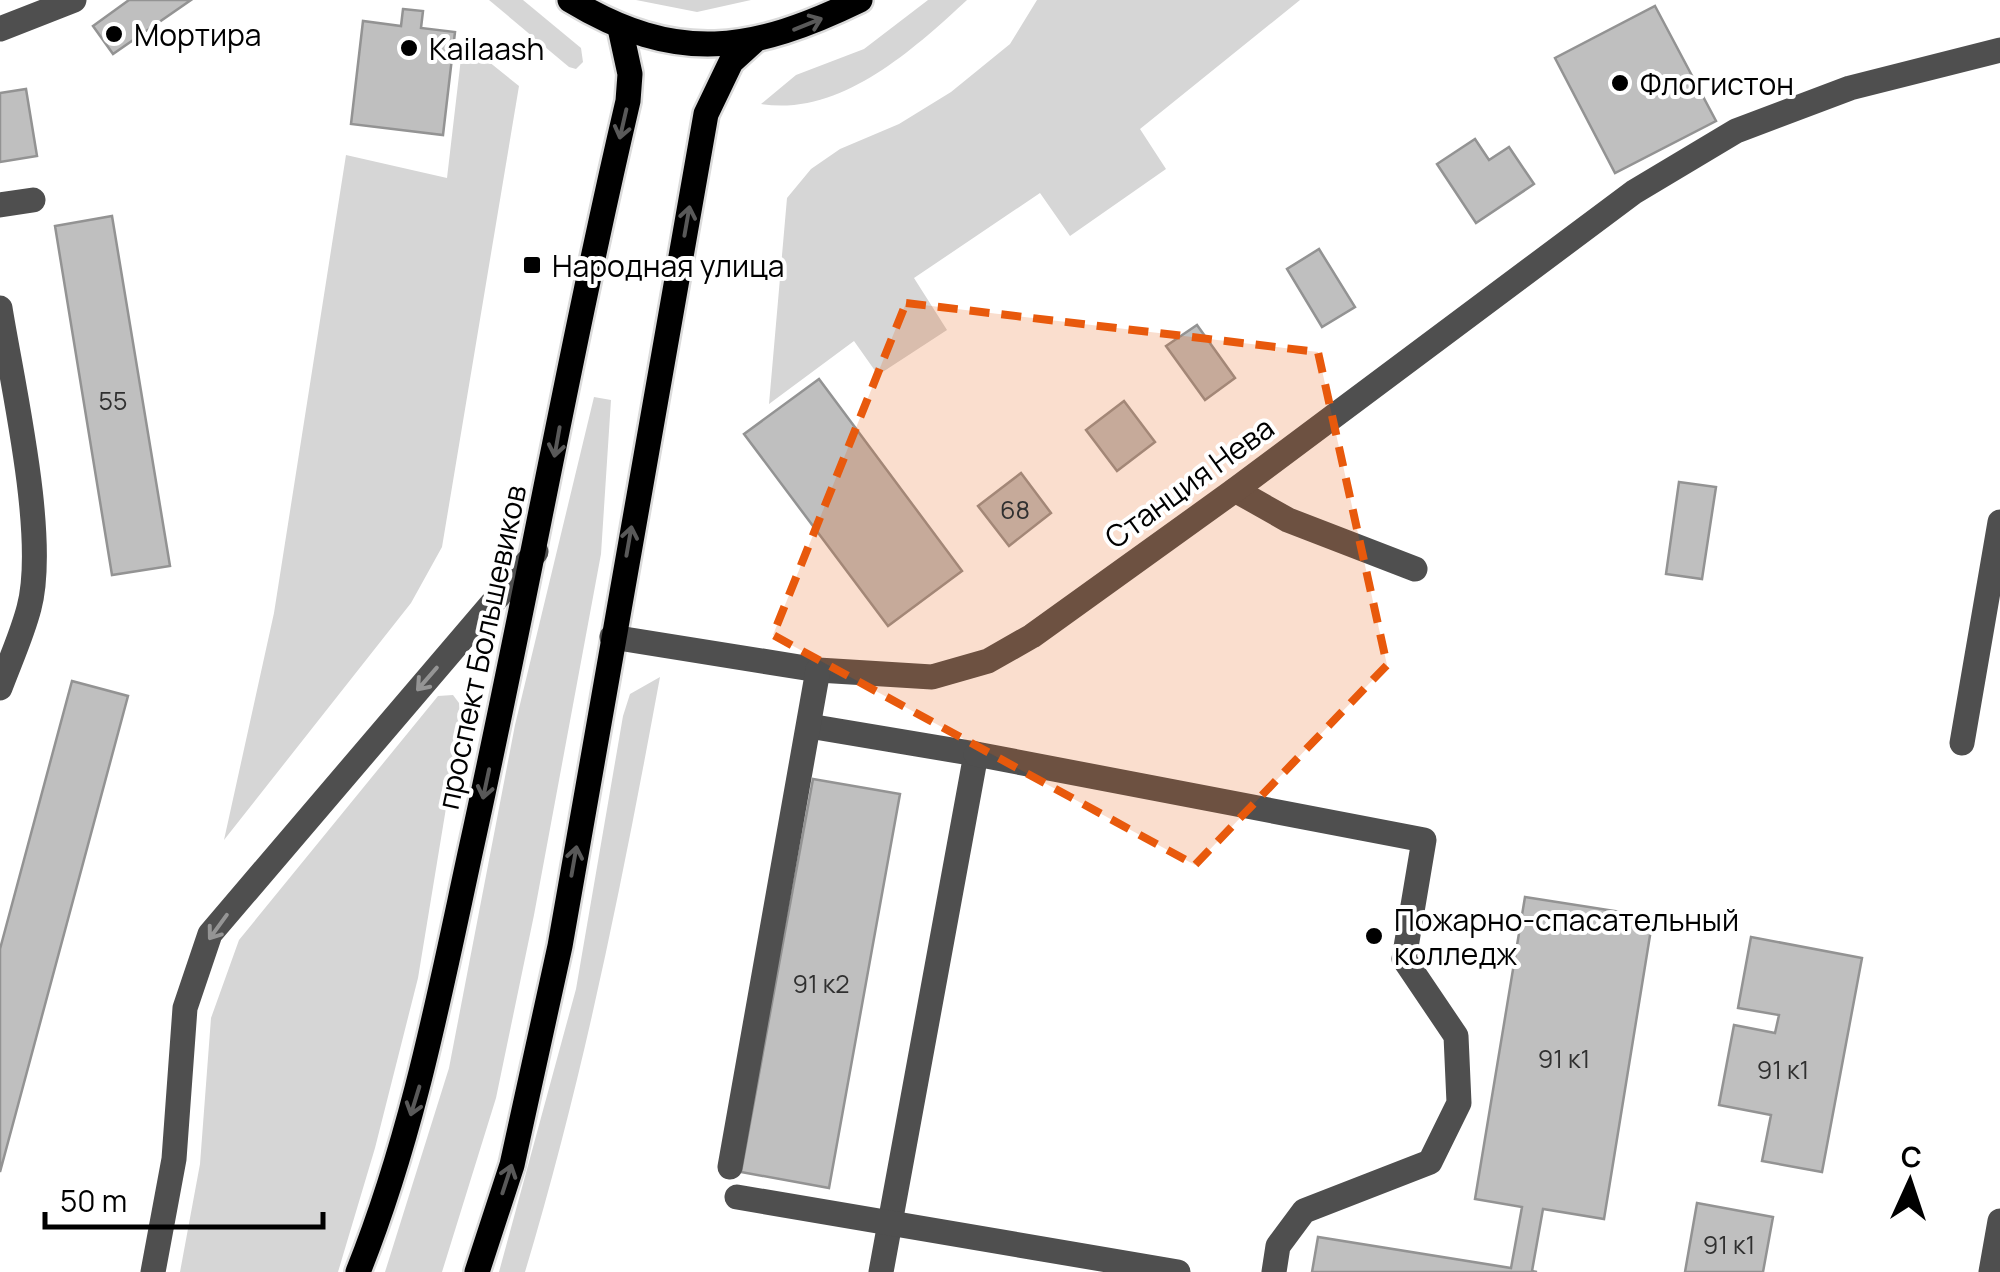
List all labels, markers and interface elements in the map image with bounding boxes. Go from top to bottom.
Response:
place label: Мортира [134,14,261,55]
one-way arrow [792,14,823,32]
marker: Мортира [103,23,125,45]
place label: Kailaash [429,28,544,69]
marker: Kailaash [398,37,420,59]
place label: Флогистон [1640,63,1794,104]
marker: Флогистон [1609,72,1631,94]
one-way arrow [613,107,631,139]
one-way arrow [678,206,697,238]
place label: Народная улица [552,245,784,286]
marker: Народная улица [521,254,543,276]
house number: 55 [99,383,127,418]
street label: Станция Нева [1096,407,1282,557]
one-way arrow [546,425,565,457]
street label: проспект Большевиков [427,481,535,813]
house number: 68 [1000,492,1030,527]
one-way arrow [620,525,639,557]
one-way arrow [416,665,438,691]
one-way arrow [475,767,494,799]
one-way arrow [565,846,584,878]
place label: Пожарно-спасательный колледж [1394,899,1739,974]
one-way arrow [207,913,228,940]
marker: Пожарно-спасательный колледж [1363,925,1385,947]
house number: 91 к2 [793,966,849,1001]
house number: 91 к1 [1538,1041,1590,1076]
house number: 91 к1 [1757,1052,1809,1087]
one-way arrow [405,1085,423,1116]
north arrow [1860,1132,1960,1232]
text: С [1900,1137,1923,1176]
one-way arrow [499,1164,517,1196]
scale bar [45,1167,322,1229]
text: 50 m [60,1180,127,1221]
house number: 91 к1 [1703,1227,1755,1262]

